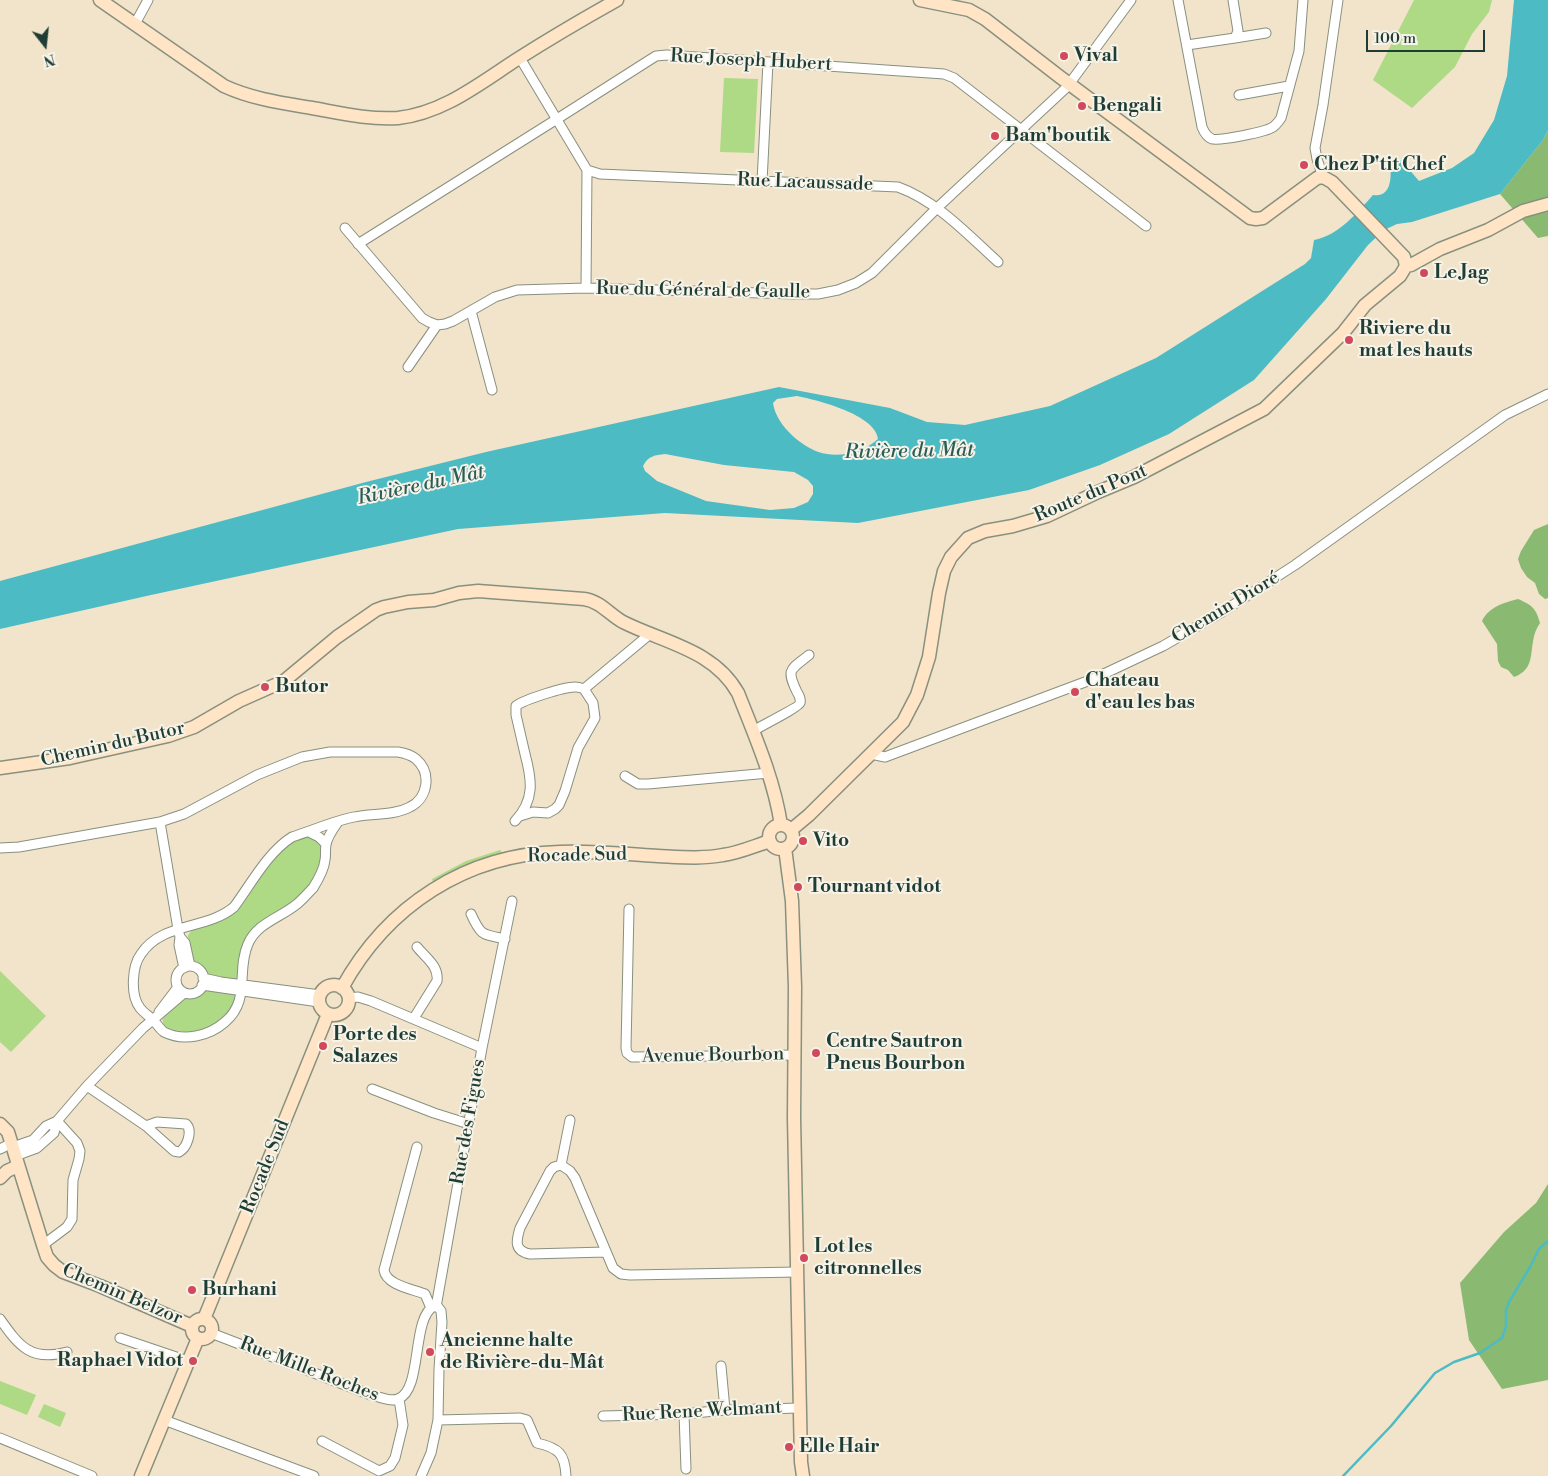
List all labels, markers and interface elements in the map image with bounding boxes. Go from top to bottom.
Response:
north arrow [20,20,70,70]
scale bar [1368,20,1487,52]
text: 100 m [1374,29,1416,48]
street label: Rue Joseph Hubert [669,45,833,77]
place label: Vival [1074,45,1118,67]
text: N [41,49,57,70]
marker: Vival [1058,50,1070,62]
place label: Bengali [1092,95,1162,117]
marker: Bengali [1076,100,1088,112]
place label: Bam'boutik [1005,125,1111,147]
marker: Bam'boutik [989,130,1001,142]
place label: Chez P'tit Chef [1314,154,1444,176]
marker: Chez P'tit Chef [1298,159,1310,171]
street label: Rue Lacaussade [736,169,874,197]
place label: Le Jag [1434,262,1489,284]
marker: Le Jag [1418,267,1430,279]
street label: Rue du Général de Gaulle [596,278,810,304]
place label: Riviere du mat les hauts [1359,318,1473,362]
marker: Riviere du mat les hauts [1343,334,1355,346]
water label: Rivière du Mât [844,439,974,465]
street label: Route du Pont [1031,460,1151,528]
water label: Rivière du Mât [355,461,487,511]
street label: Chemin Dioré [1168,567,1284,649]
place label: Chateau d'eau les bas [1085,670,1195,714]
place label: Butor [275,676,329,698]
marker: Butor [259,681,271,693]
marker: Chateau d'eau les bas [1069,686,1081,698]
street label: Chemin du Butor [39,717,187,773]
place label: Vito [813,830,849,852]
marker: Vito [797,835,809,847]
street label: Rocade Sud [527,844,627,868]
place label: Tournant vidot [808,876,941,898]
marker: Tournant vidot [792,881,804,893]
place label: Porte des Salazes [333,1024,417,1068]
place label: Centre Sautron Pneus Bourbon [826,1031,965,1075]
marker: Porte des Salazes [317,1040,329,1052]
street label: Avenue Bourbon [642,1043,784,1069]
marker: Centre Sautron Pneus Bourbon [810,1047,822,1059]
street label: Rue des Figues [447,1057,491,1187]
street label: Rocade Sud [237,1117,295,1217]
place label: Lot les citronnelles [814,1236,922,1280]
marker: Lot les citronnelles [798,1252,810,1264]
street label: Chemin Belzor [58,1259,186,1331]
place label: Burhani [202,1279,277,1301]
marker: Burhani [186,1284,198,1296]
place label: Ancienne halte de Rivière-du-Mât [440,1330,604,1374]
street label: Rue Mille Roches [236,1333,382,1407]
marker: Ancienne halte de Rivière-du-Mât [424,1346,436,1358]
place label: Raphael Vidot [57,1350,183,1372]
marker: Raphael Vidot [187,1355,199,1367]
street label: Rue Rene Welmant [621,1396,783,1428]
place label: Elle Hair [799,1436,880,1458]
marker: Elle Hair [783,1441,795,1453]

